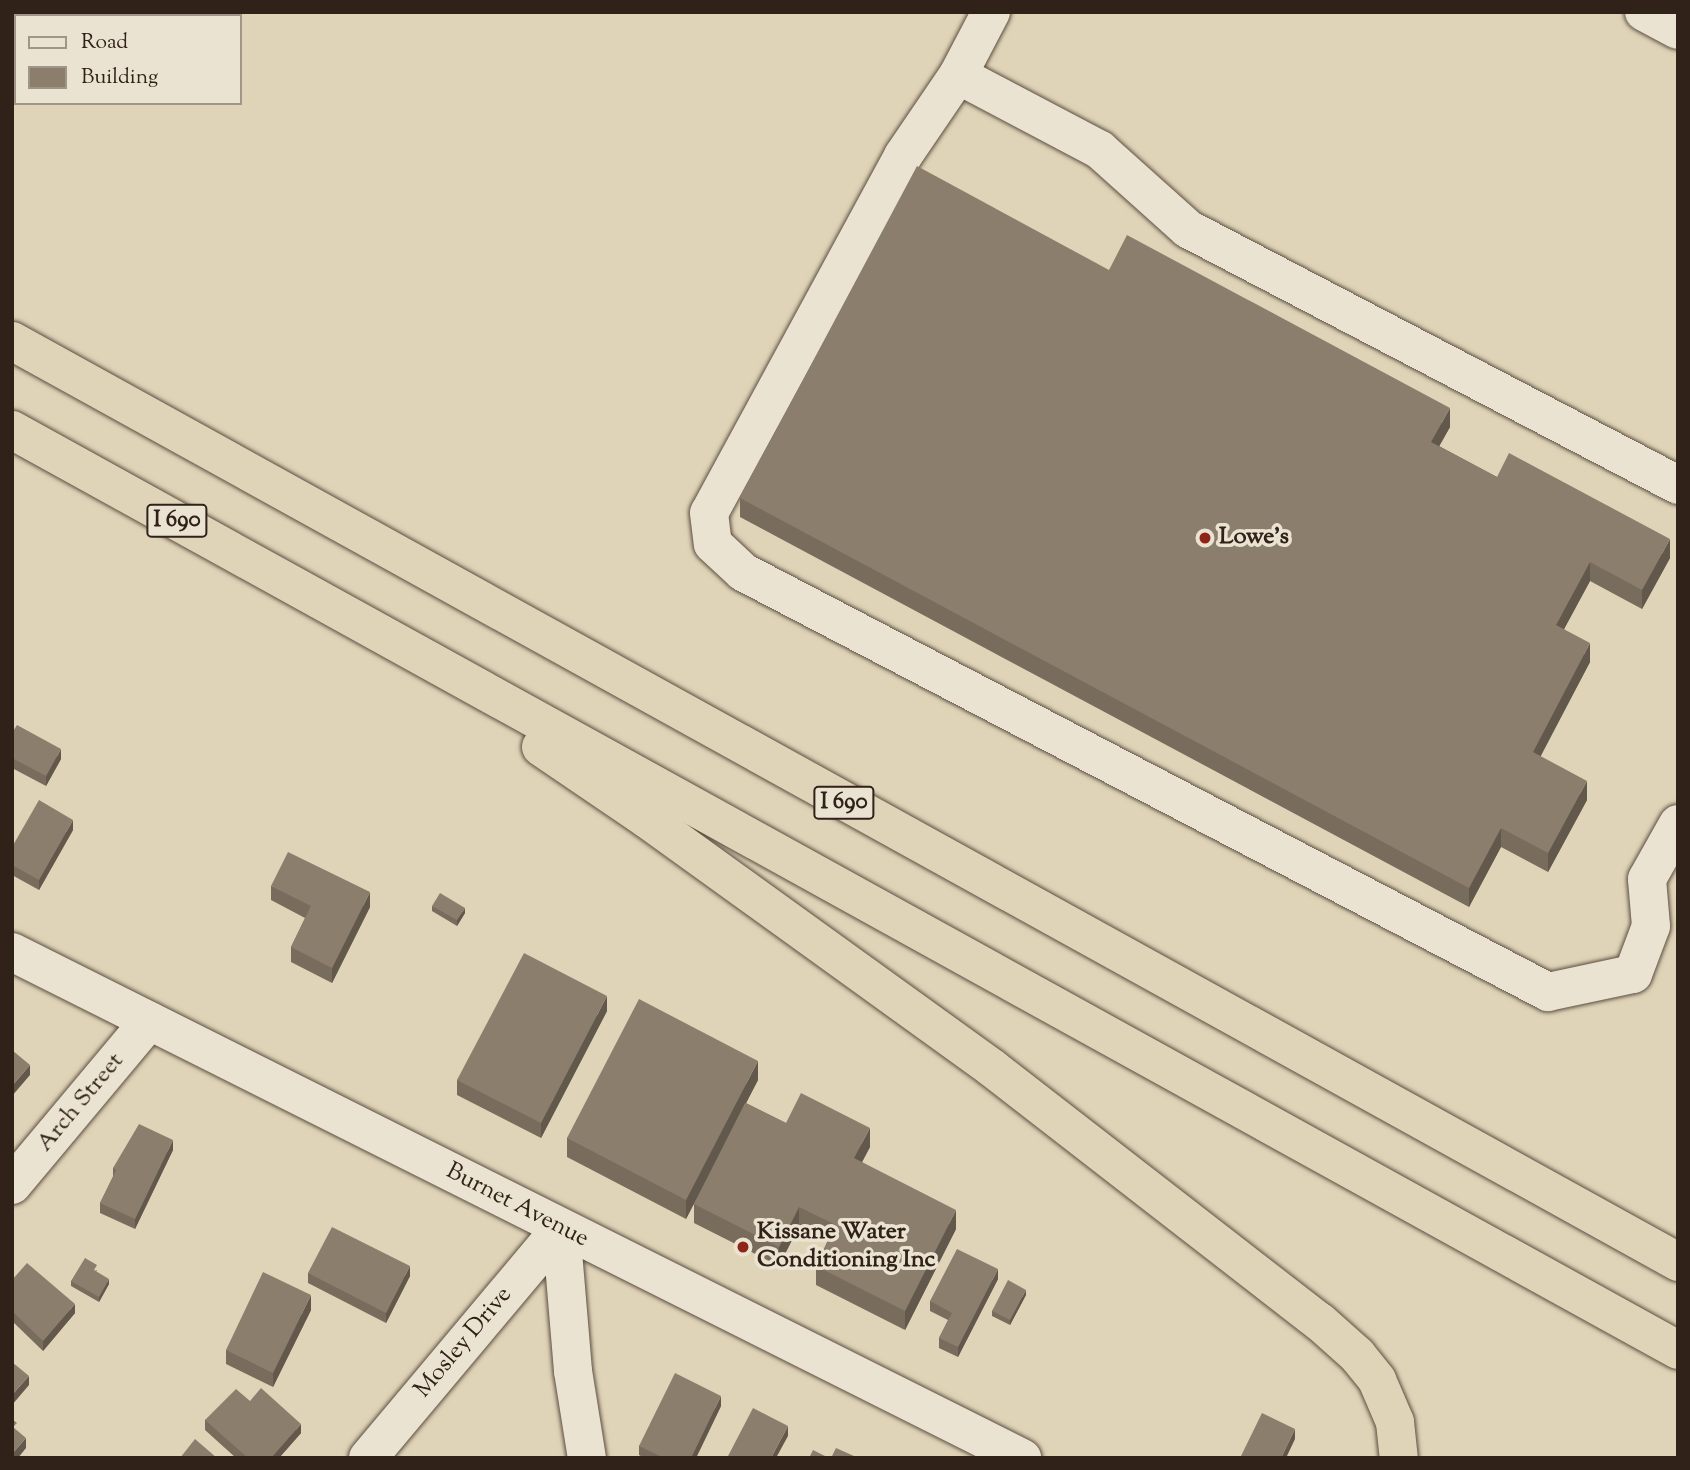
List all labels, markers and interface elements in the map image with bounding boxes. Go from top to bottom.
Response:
legend [14,14,242,105]
text: Road [81,28,128,58]
text: Building [81,63,158,93]
road number: I 690 [146,502,208,540]
place label: Lowe's [1219,524,1289,552]
marker: Lowe's [1197,530,1213,546]
road number: I 690 [812,783,876,822]
street label: Arch Street [31,1048,131,1158]
street label: Burnet Avenue [441,1158,593,1254]
place label: Kissane Water Conditioning Inc [757,1219,935,1275]
marker: Kissane Water Conditioning Inc [735,1239,751,1255]
street label: Mosley Drive [409,1282,519,1404]

